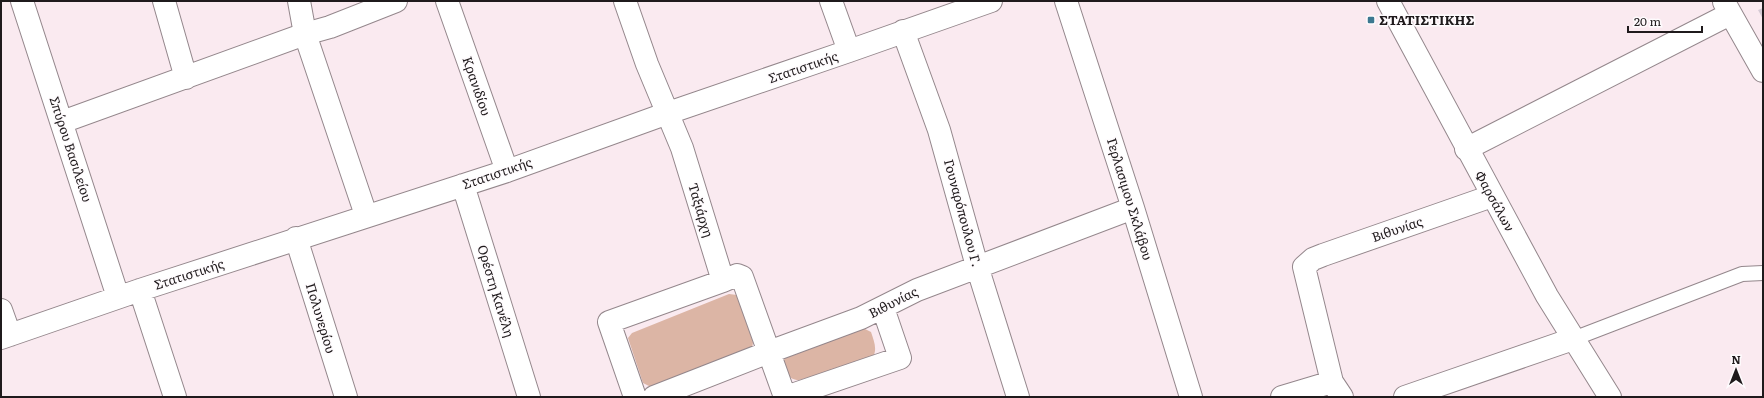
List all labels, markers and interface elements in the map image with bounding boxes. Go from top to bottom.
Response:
scale bar [1628,8,1702,34]
place label: ΣΤΑΤΙΣΤΙΚΗΣ [1379,10,1475,29]
text: 20 m [1634,12,1661,30]
marker: ΣΤΑΤΙΣΤΙΚΗΣ [1366,15,1376,25]
street label: Στατιστικής [765,46,841,87]
street label: Κρανιδίου [458,54,496,118]
street label: Σπύρου Βασιλείου [45,94,98,204]
street label: Γερλασιμου Σκλάβου [1103,135,1158,262]
street label: Στατιστικής [459,152,535,193]
street label: Γουναρόπουλου Γ. [940,157,987,269]
street label: Φαρσάλων [1471,167,1520,235]
street label: Ταξιάρχη [684,180,719,239]
street label: Βιθυνίας [1369,211,1425,246]
street label: Ορέστη Κανέλη [473,242,520,339]
street label: Στατιστικής [151,253,227,294]
street label: Πολυνερίου [302,280,341,355]
street label: Βιθυνίας [865,281,921,322]
north arrow [1716,350,1756,390]
text: N [1731,351,1741,367]

